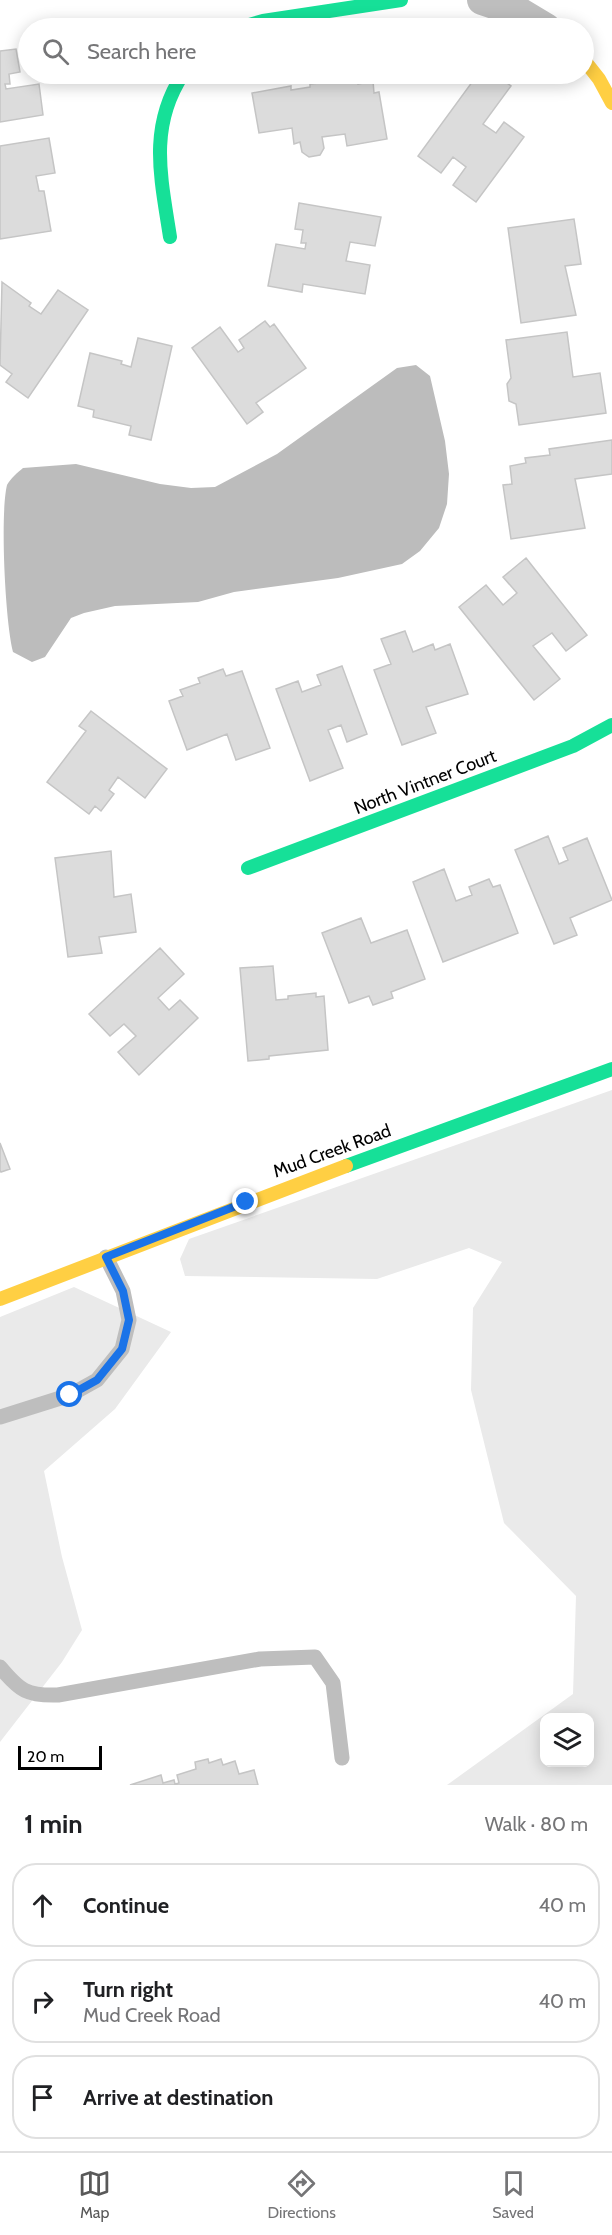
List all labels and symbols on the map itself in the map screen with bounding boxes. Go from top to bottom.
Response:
street label: North Vintner Court [351,745,499,819]
street label: Mud Creek Road [270,1119,394,1183]
route end [232,1188,258,1214]
route start [56,1381,82,1407]
scale bar [18,1743,102,1770]

